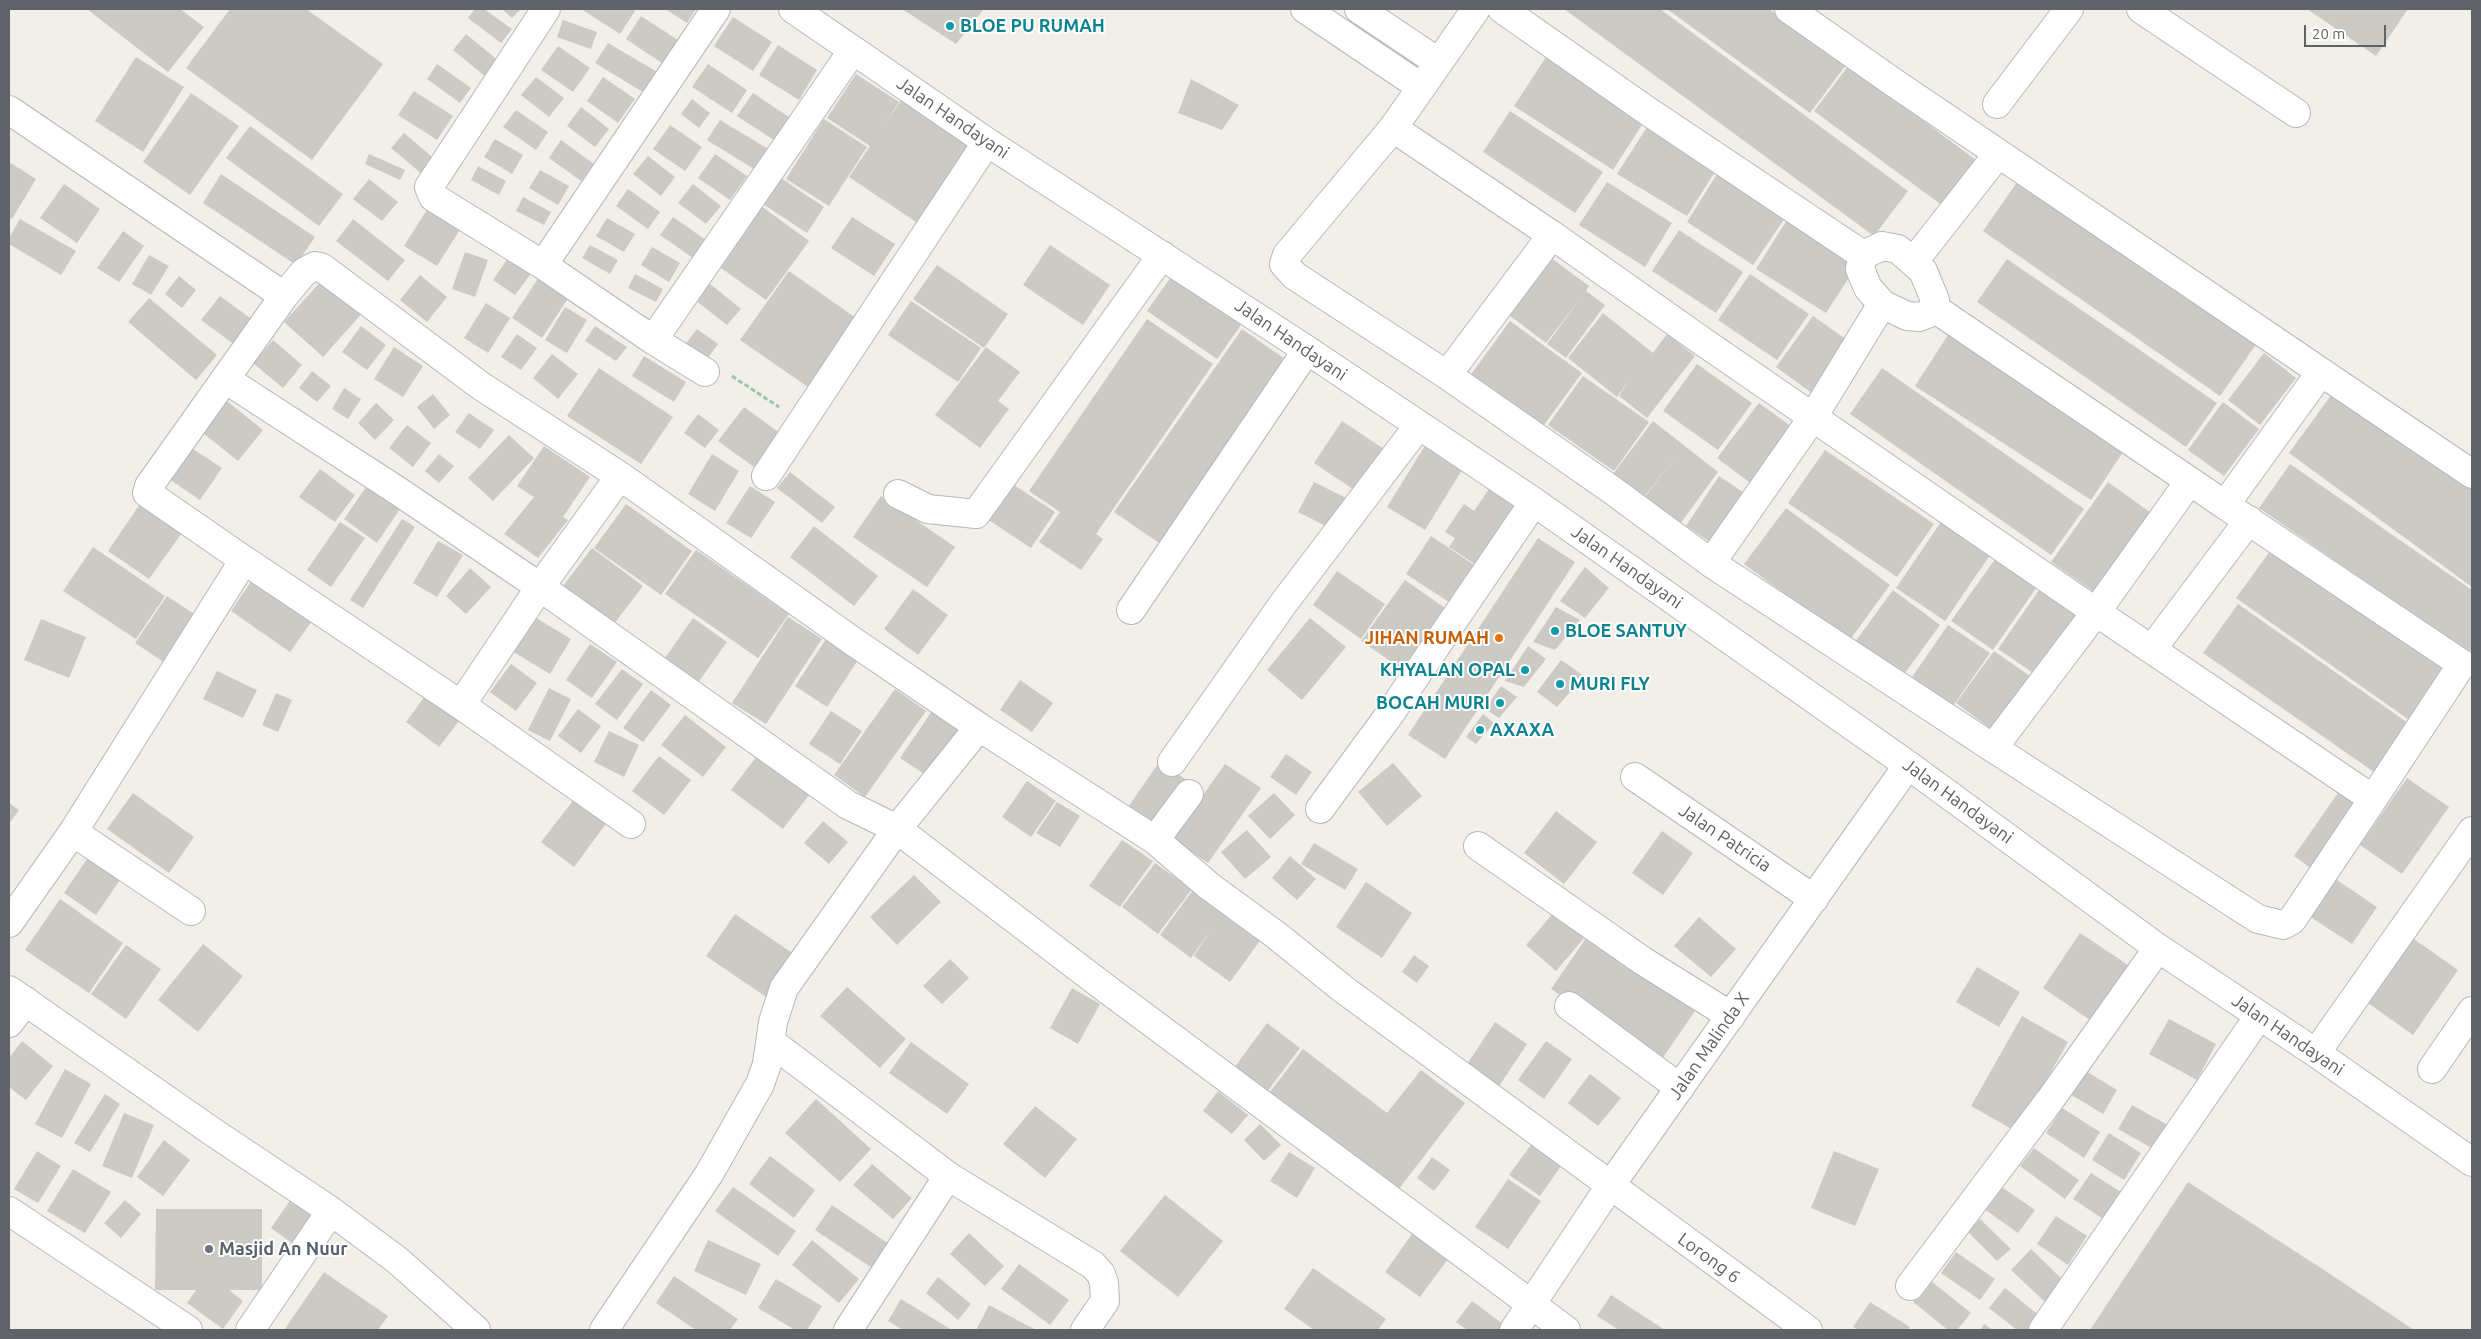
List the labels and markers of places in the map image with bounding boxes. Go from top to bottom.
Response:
place label: BLOE PU RUMAH [960,15,1105,37]
marker: BLOE PU RUMAH [944,20,956,32]
place label: BLOE SANTUY [1565,620,1687,642]
marker: BLOE SANTUY [1549,625,1561,637]
place label: JIHAN RUMAH [1365,627,1489,649]
marker: JIHAN RUMAH [1493,632,1505,644]
place label: KHYALAN OPAL [1380,659,1515,681]
marker: KHYALAN OPAL [1519,664,1531,676]
place label: MURI FLY [1570,673,1650,695]
marker: MURI FLY [1554,678,1566,690]
place label: BOCAH MURI [1376,692,1490,714]
marker: BOCAH MURI [1494,697,1506,709]
place label: AXAXA [1490,719,1554,741]
marker: AXAXA [1474,724,1486,736]
place label: Masjid An Nuur [219,1238,348,1260]
marker: Masjid An Nuur [203,1243,215,1255]

